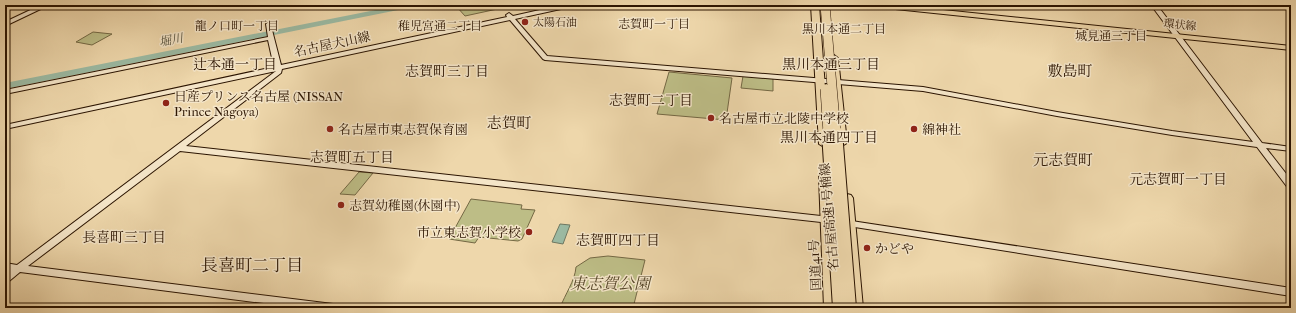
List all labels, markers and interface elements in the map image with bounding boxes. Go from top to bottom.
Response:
place label: 太陽石油 [533,16,577,29]
marker: 太陽石油 [520,17,530,27]
district label: 志賀町一丁目 [618,17,690,31]
street label: 環状線 [1163,17,1197,33]
district label: 龍ノ口町一丁目 [195,19,279,33]
district label: 稚児宮通二丁目 [398,19,482,33]
district label: 黒川本通二丁目 [802,22,886,36]
street label: 名古屋犬山線 [292,29,372,59]
district label: 城見通三丁目 [1075,29,1147,43]
water label: 堀川 [158,30,186,49]
district label: 辻本通一丁目 [193,56,277,73]
district label: 黒川本通三丁目 [782,56,880,73]
district label: 敷島町 [1047,62,1093,80]
district label: 志賀町三丁目 [405,63,489,80]
place label: 日産プリンス名古屋 (NISSAN Prince Nagoya) [174,89,343,119]
district label: 志賀町二丁目 [609,92,693,109]
marker: 日産プリンス名古屋 (NISSAN Prince Nagoya) [161,98,171,108]
place label: 名古屋市立北陵中学校 [719,111,849,126]
marker: 名古屋市立北陵中学校 [706,113,716,123]
district label: 志賀町 [486,114,532,132]
place label: 名古屋市東志賀保育園 [338,122,468,137]
place label: 綿神社 [922,122,961,137]
marker: 名古屋市東志賀保育園 [325,124,335,134]
marker: 綿神社 [909,124,919,134]
district label: 黒川本通四丁目 [780,129,878,146]
district label: 志賀町五丁目 [310,149,394,166]
district label: 元志賀町 [1033,151,1093,169]
street label: 名古屋高速1号楠線 [817,162,841,272]
district label: 元志賀町一丁目 [1129,171,1227,188]
place label: 志賀幼稚園(休園中) [349,198,460,213]
marker: 志賀幼稚園(休園中) [336,200,346,210]
place label: 市立東志賀小学校 [417,225,521,240]
marker: 市立東志賀小学校 [524,227,534,237]
district label: 長喜町三丁目 [82,229,166,246]
district label: 志賀町四丁目 [576,232,660,249]
street label: 国道41号 [806,239,824,291]
place label: かどや [875,241,914,256]
marker: かどや [862,243,872,253]
district label: 長喜町二丁目 [201,255,303,275]
park label: 東志賀公園 [570,274,653,293]

